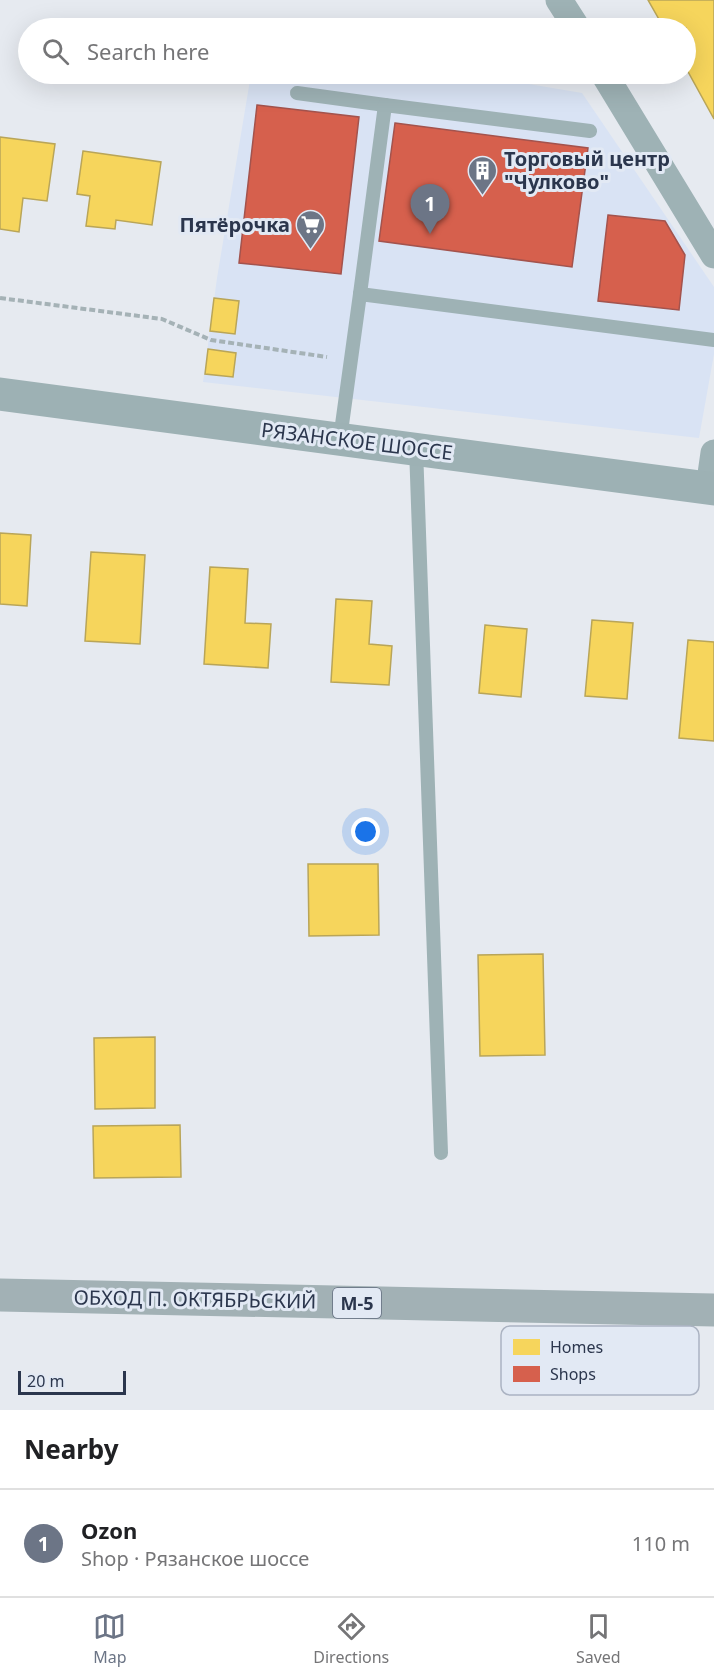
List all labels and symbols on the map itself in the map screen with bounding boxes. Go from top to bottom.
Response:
place label: Торговый центр "Чулково" [504,145,670,195]
building icon: Торговый центр "Чулково" [467,154,499,196]
pin: 1 [410,184,450,234]
supermarket icon: Пятёрочка [295,208,327,250]
place label: Пятёрочка [180,211,290,238]
street label: РЯЗАНСКОЕ ШОССЕ [260,416,454,466]
your location [351,817,380,846]
street label: ОБХОД П. ОКТЯБРЬСКИЙ [74,1283,316,1315]
road number: М-5 [333,1288,381,1318]
legend [501,1326,699,1395]
text: Homes [550,1336,603,1358]
text: Shops [550,1363,596,1385]
scale bar [18,1368,126,1396]

